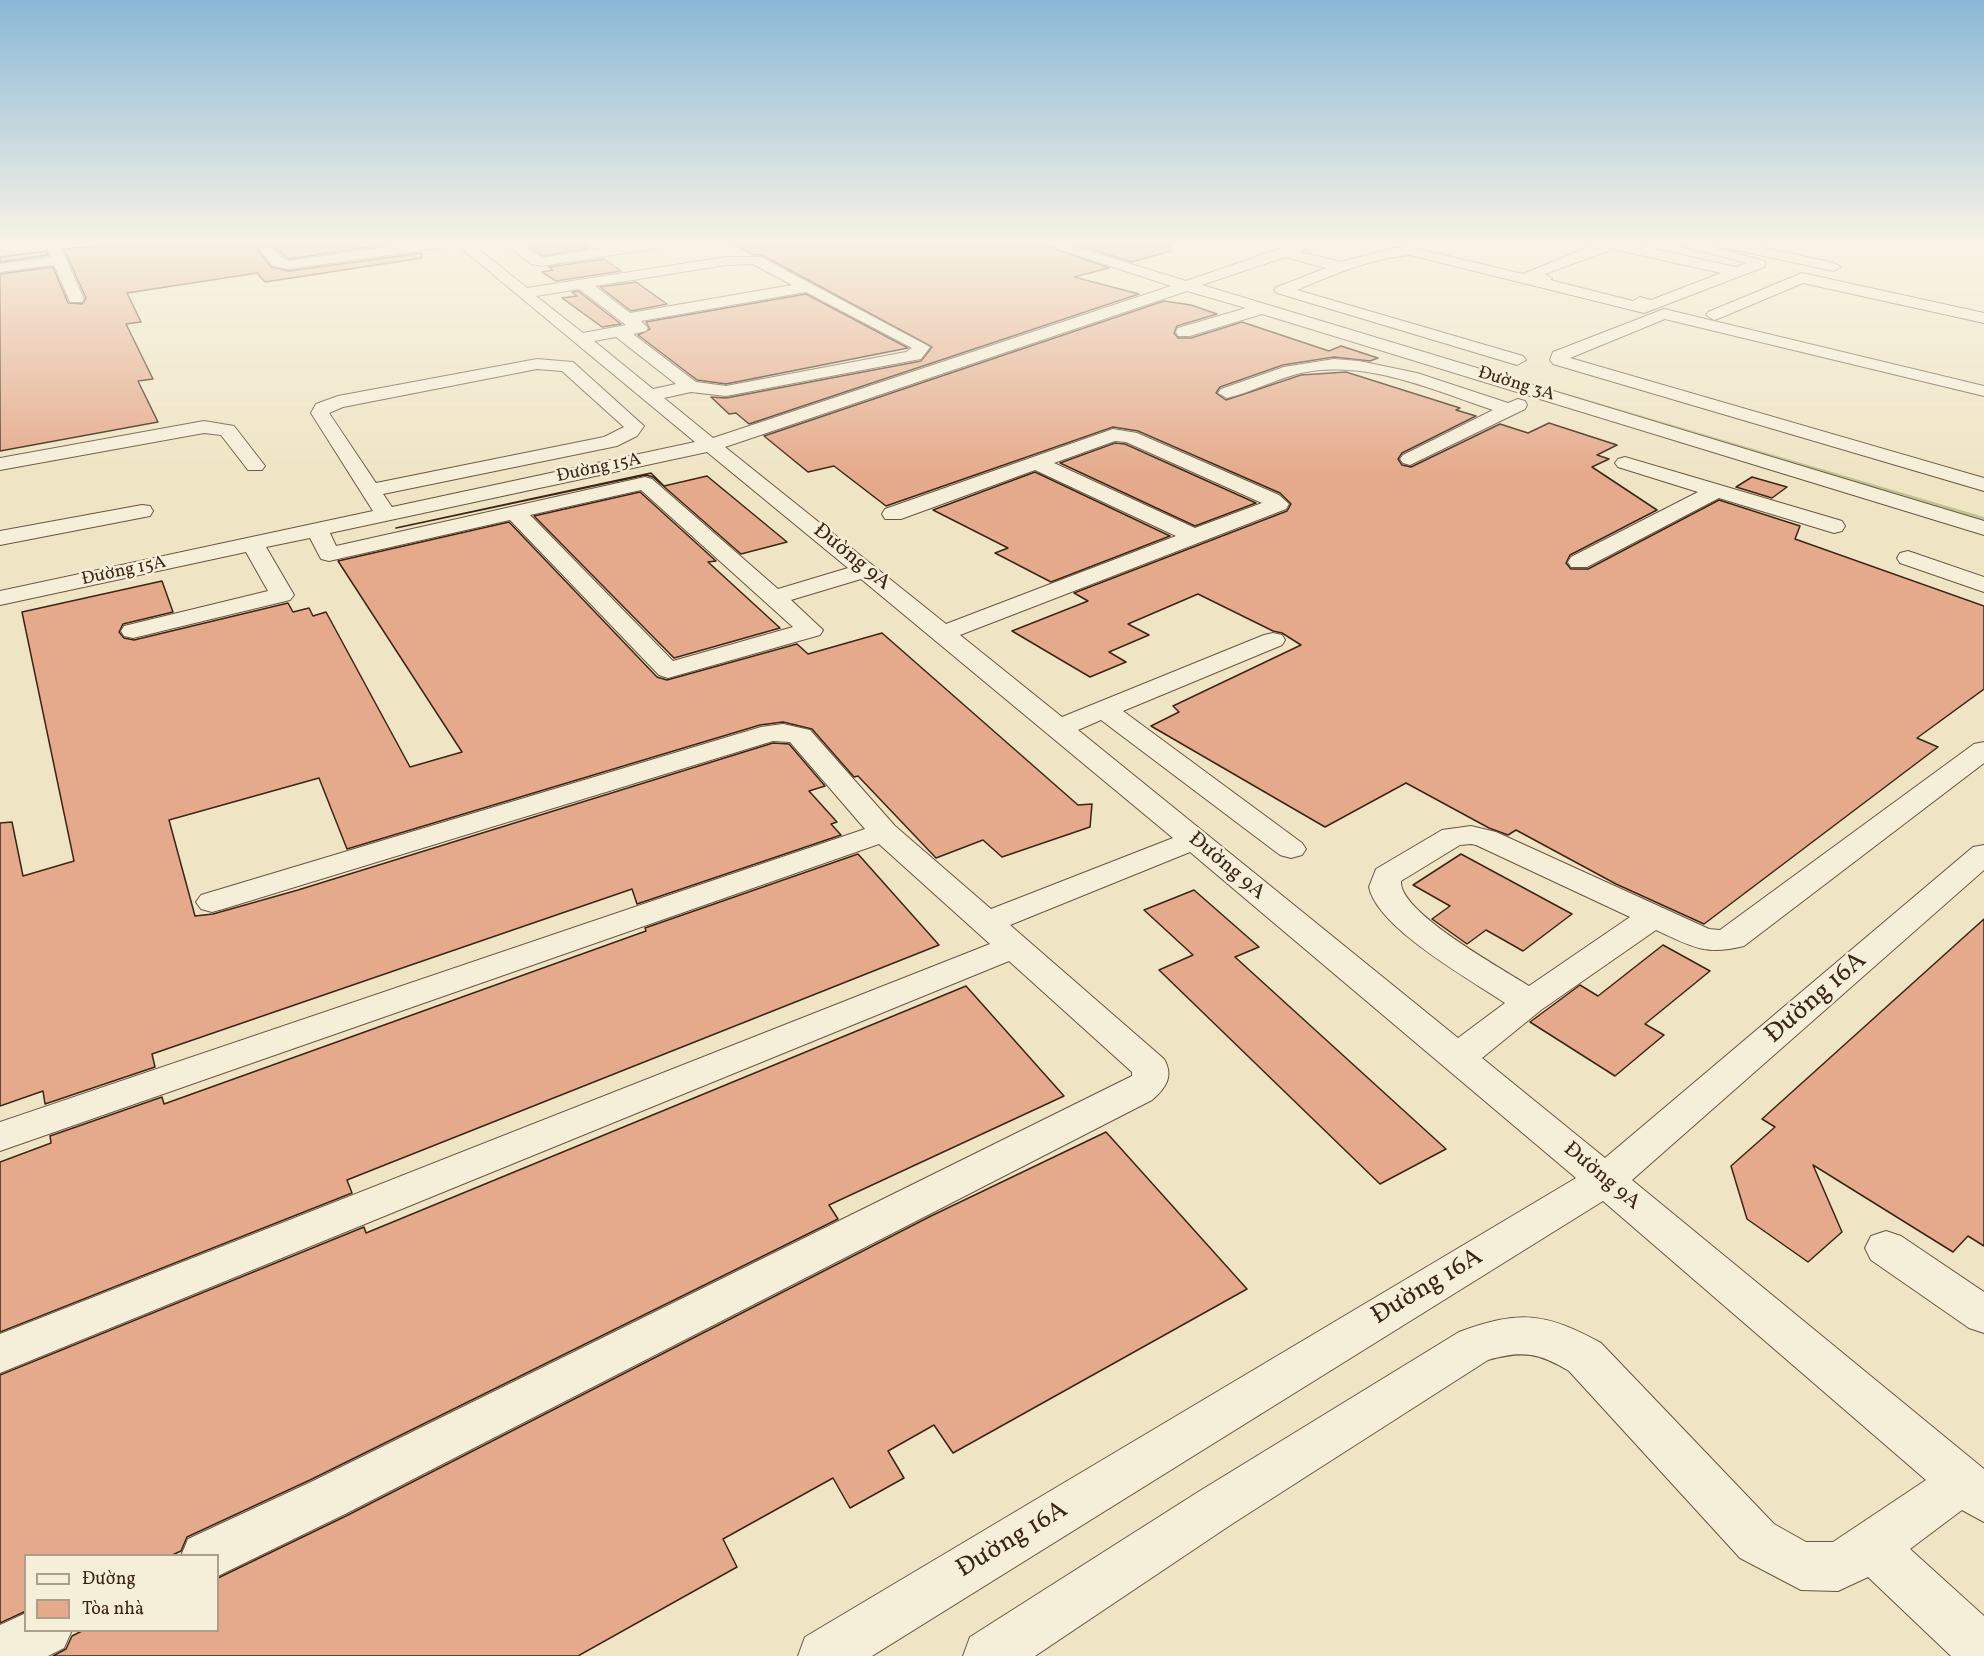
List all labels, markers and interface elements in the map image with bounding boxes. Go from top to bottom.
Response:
street label: Đường 3A [1475,363,1557,407]
street label: Đường 15A [555,450,643,488]
street label: Đường 9A [807,519,895,597]
street label: Đường 15A [80,553,168,591]
street label: Đường 9A [1182,828,1270,906]
street label: Đường 16A [1760,946,1874,1052]
street label: Đường 9A [1557,1138,1645,1216]
street label: Đường 16A [1367,1243,1489,1333]
street label: Đường 16A [952,1496,1074,1586]
legend [24,1554,219,1632]
text: Đường [82,1567,136,1592]
text: Tòa nhà [82,1597,144,1622]

